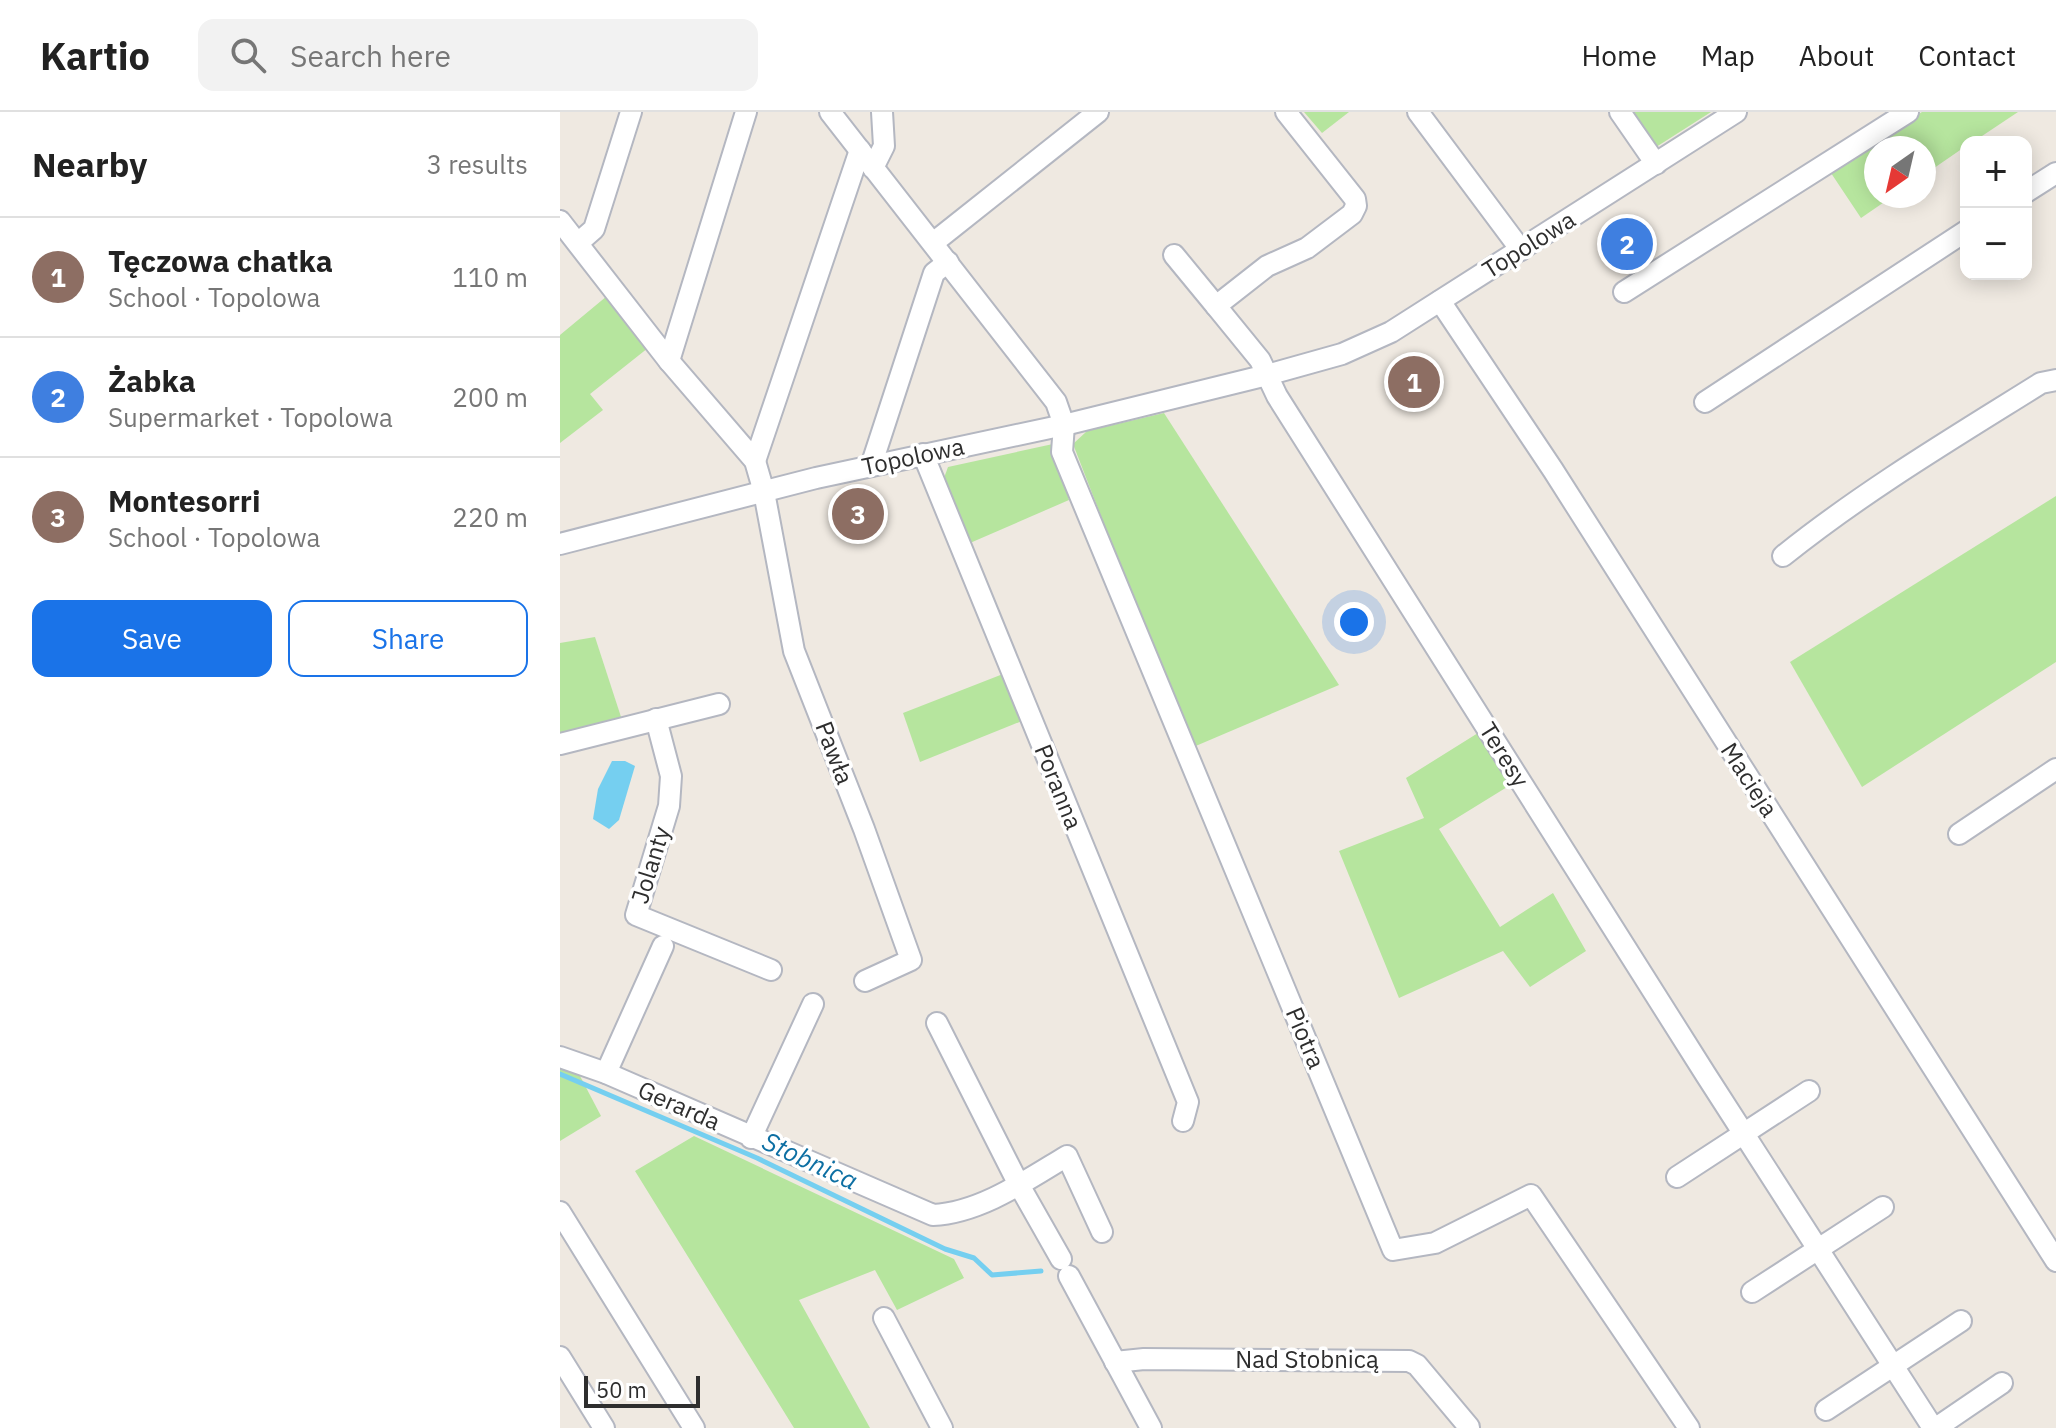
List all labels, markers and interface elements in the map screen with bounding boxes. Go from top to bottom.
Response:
search box [198,19,758,91]
text: Kartio [40,31,150,80]
icon: search [226,33,270,77]
text: Search here [290,36,451,75]
text: Home [1581,37,1657,74]
text: Map [1701,37,1755,74]
text: About [1799,37,1874,74]
text: Contact [1918,37,2016,74]
north arrow [1864,136,1936,208]
map controls [1960,136,2032,280]
button: + [1960,136,2032,208]
text: Nearby [32,142,147,186]
text: 3 results [426,147,528,181]
street label: Topolowa [1476,203,1581,285]
button: − [1960,208,2032,280]
pin: 2 [1601,214,1653,274]
text: Tęczowa chatka [108,241,333,280]
text: 1 [50,260,66,294]
text: 110 m [452,260,528,294]
text: School · Topolowa [108,280,320,314]
pin: 1 [1388,352,1440,412]
text: Żabka [108,361,196,400]
text: 2 [50,380,66,414]
text: 200 m [452,380,528,414]
text: Supermarket · Topolowa [108,400,393,434]
street label: Topolowa [859,430,967,482]
text: Montesorri [108,481,260,520]
pin: 3 [832,484,884,544]
text: 3 [50,500,66,534]
text: 220 m [452,500,528,534]
text: School · Topolowa [108,520,320,554]
button: Save [32,600,272,677]
button: Share [288,600,528,677]
your location [1334,602,1374,642]
street label: Teresy [1473,716,1537,793]
street label: Pawła [808,717,862,789]
street label: Macieja [1714,736,1786,823]
street label: Poranna [1027,739,1091,834]
street label: Jolanty [623,822,677,907]
street label: Piotra [1279,1002,1333,1073]
street label: Gerarda [633,1073,726,1137]
water label: Stobnica [757,1123,864,1197]
street label: Nad Stobnicą [1235,1343,1379,1375]
scale bar [584,1372,700,1408]
text: 50 m [596,1375,647,1404]

